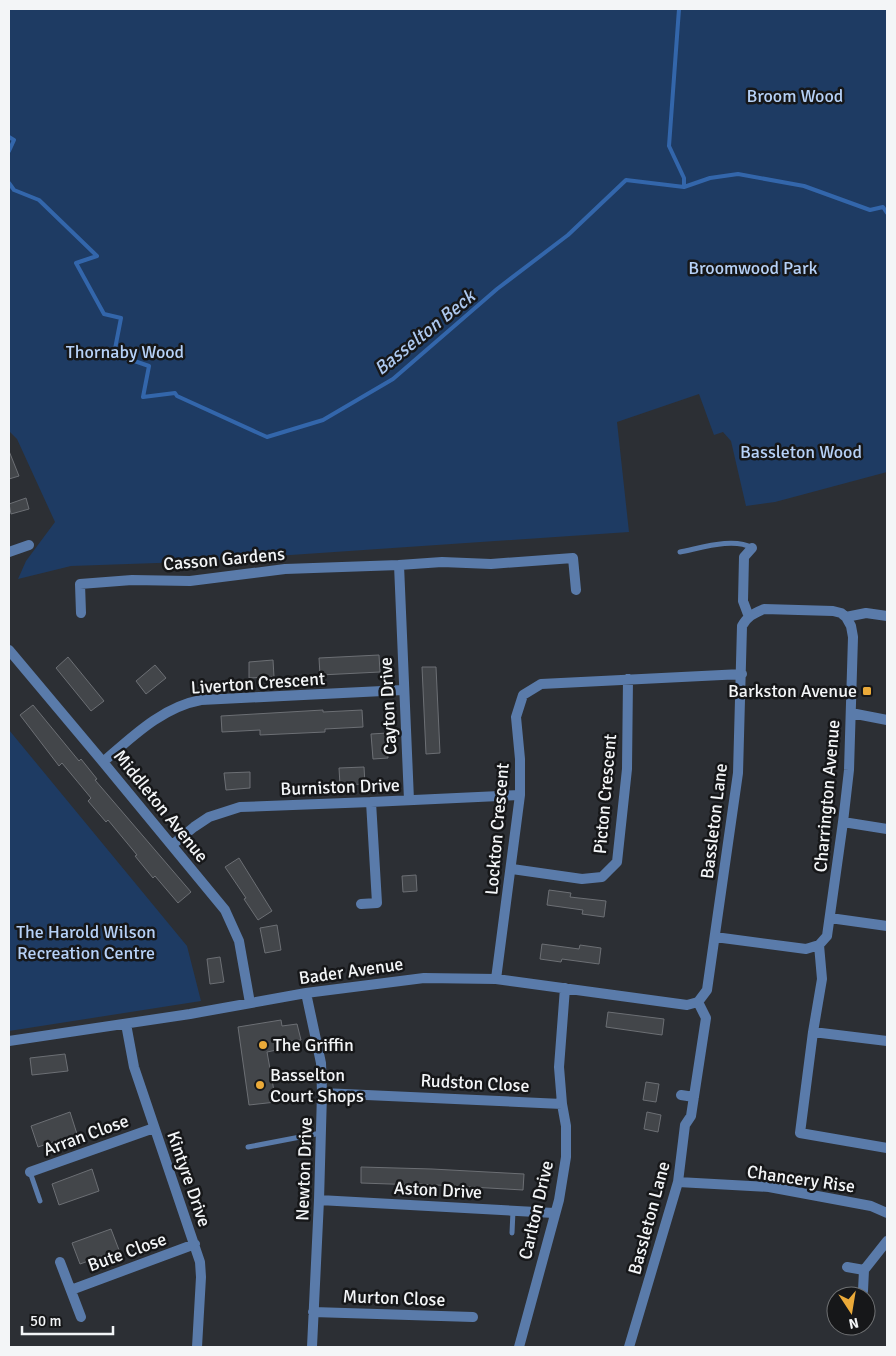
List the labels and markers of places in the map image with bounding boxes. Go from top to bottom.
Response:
place label: Barkston Avenue [728,680,857,702]
marker: Barkston Avenue [861,685,873,697]
place label: The Griffin [273,1034,354,1056]
marker: The Griffin [257,1039,269,1051]
place label: Basselton Court Shops [270,1064,364,1107]
marker: Basselton Court Shops [254,1079,266,1091]

